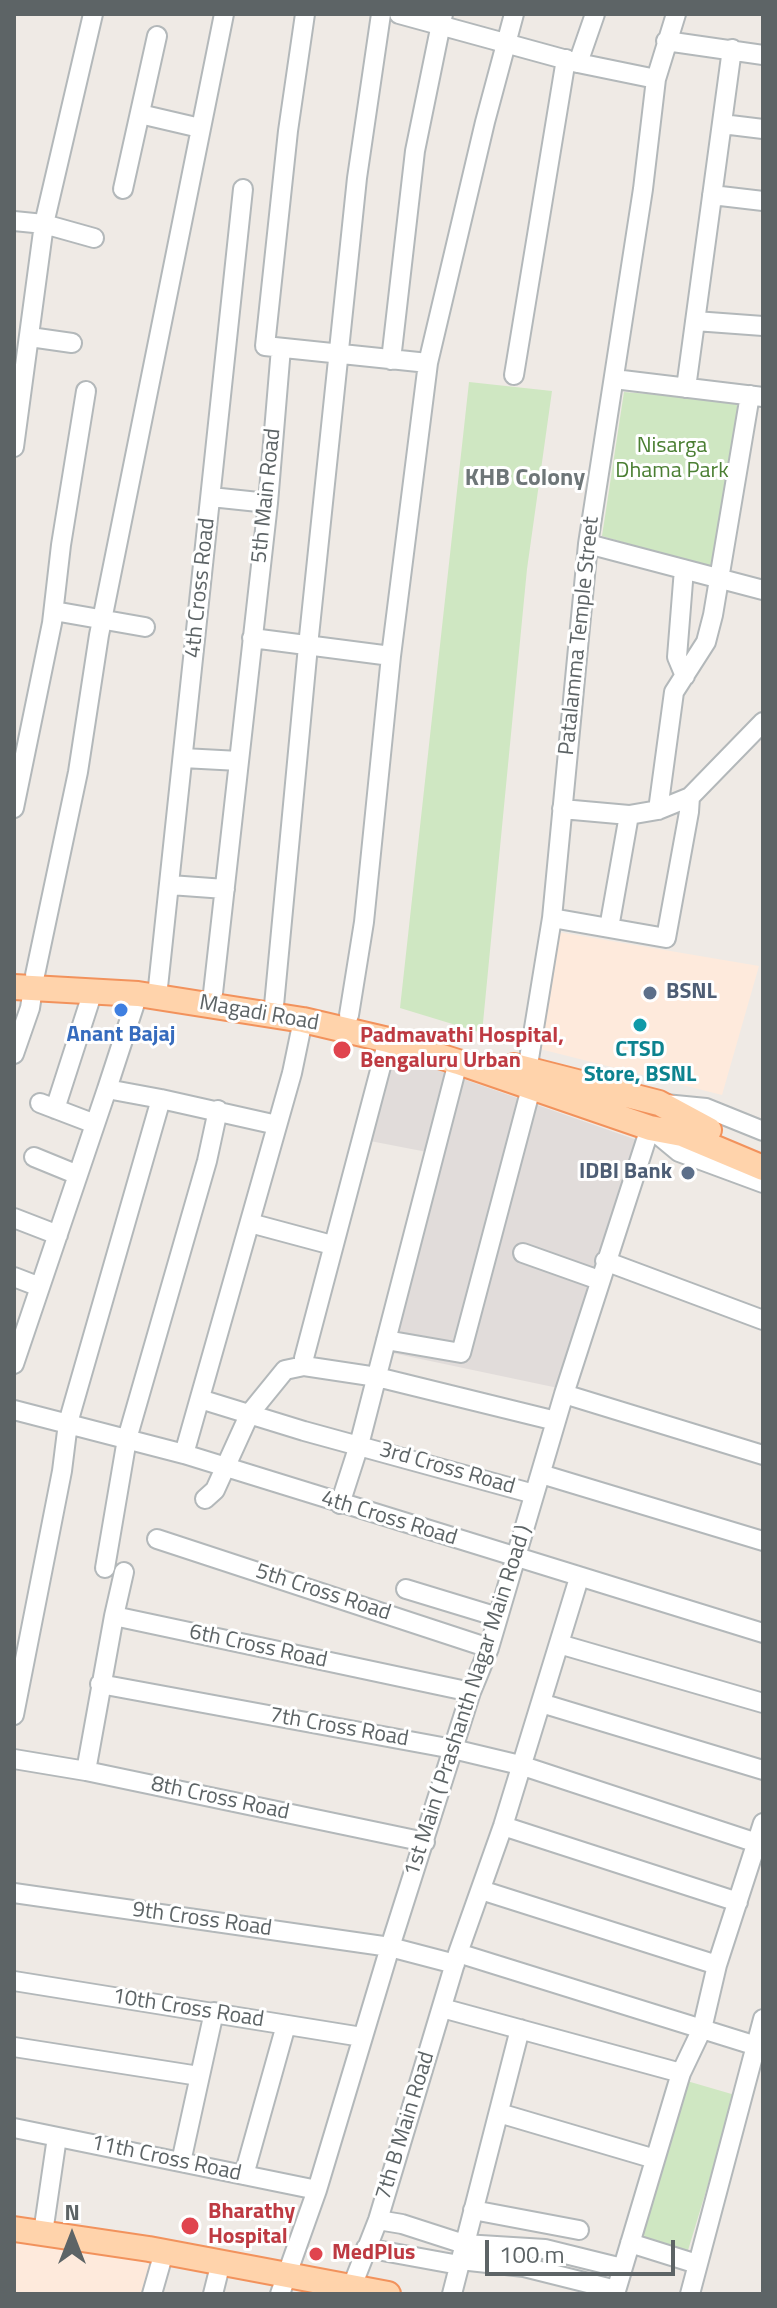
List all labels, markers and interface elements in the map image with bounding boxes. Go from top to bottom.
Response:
street label: 5th Main Road [247,427,287,565]
park label: Nisarga Dhama Park [615,434,729,486]
district label: KHB Colony [465,465,585,493]
street label: Patalamma Temple Street [554,515,606,757]
street label: 4th Cross Road [181,517,221,659]
place label: BSNL [666,980,717,1006]
marker: BSNL [641,984,659,1002]
street label: Magadi Road [197,991,321,1037]
marker: Anant Bajaj [112,1001,130,1019]
marker: CTSD Store, BSNL [631,1016,649,1034]
place label: Anant Bajaj [67,1023,175,1049]
place label: Padmavathi Hospital, Bengaluru Urban [360,1024,564,1076]
place label: CTSD Store, BSNL [584,1038,696,1090]
marker: Padmavathi Hospital, Bengaluru Urban [331,1039,353,1061]
place label: IDBI Bank [579,1160,672,1186]
marker: IDBI Bank [679,1164,697,1182]
street label: 3rd Cross Road [376,1437,518,1501]
street label: 4th Cross Road [318,1486,460,1552]
street label: 1st Main ( Prashanth Nagar Main Road ) [400,1522,538,1880]
street label: 5th Cross Road [252,1559,394,1627]
street label: 6th Cross Road [187,1619,329,1675]
street label: 7th Cross Road [268,1703,410,1753]
street label: 8th Cross Road [149,1771,291,1827]
street label: 9th Cross Road [131,1897,273,1943]
street label: 10th Cross Road [110,1984,266,2034]
street label: 7th B Main Road [371,2049,441,2203]
street label: 11th Cross Road [89,2130,243,2188]
text: N [64,2195,80,2229]
north arrow [32,2196,112,2276]
place label: Bharathy Hospital [208,2200,295,2252]
marker: Bharathy Hospital [179,2215,201,2237]
scale bar [489,2224,679,2274]
text: 100 m [499,2236,565,2272]
place label: MedPlus [332,2241,415,2267]
marker: MedPlus [307,2245,325,2263]

